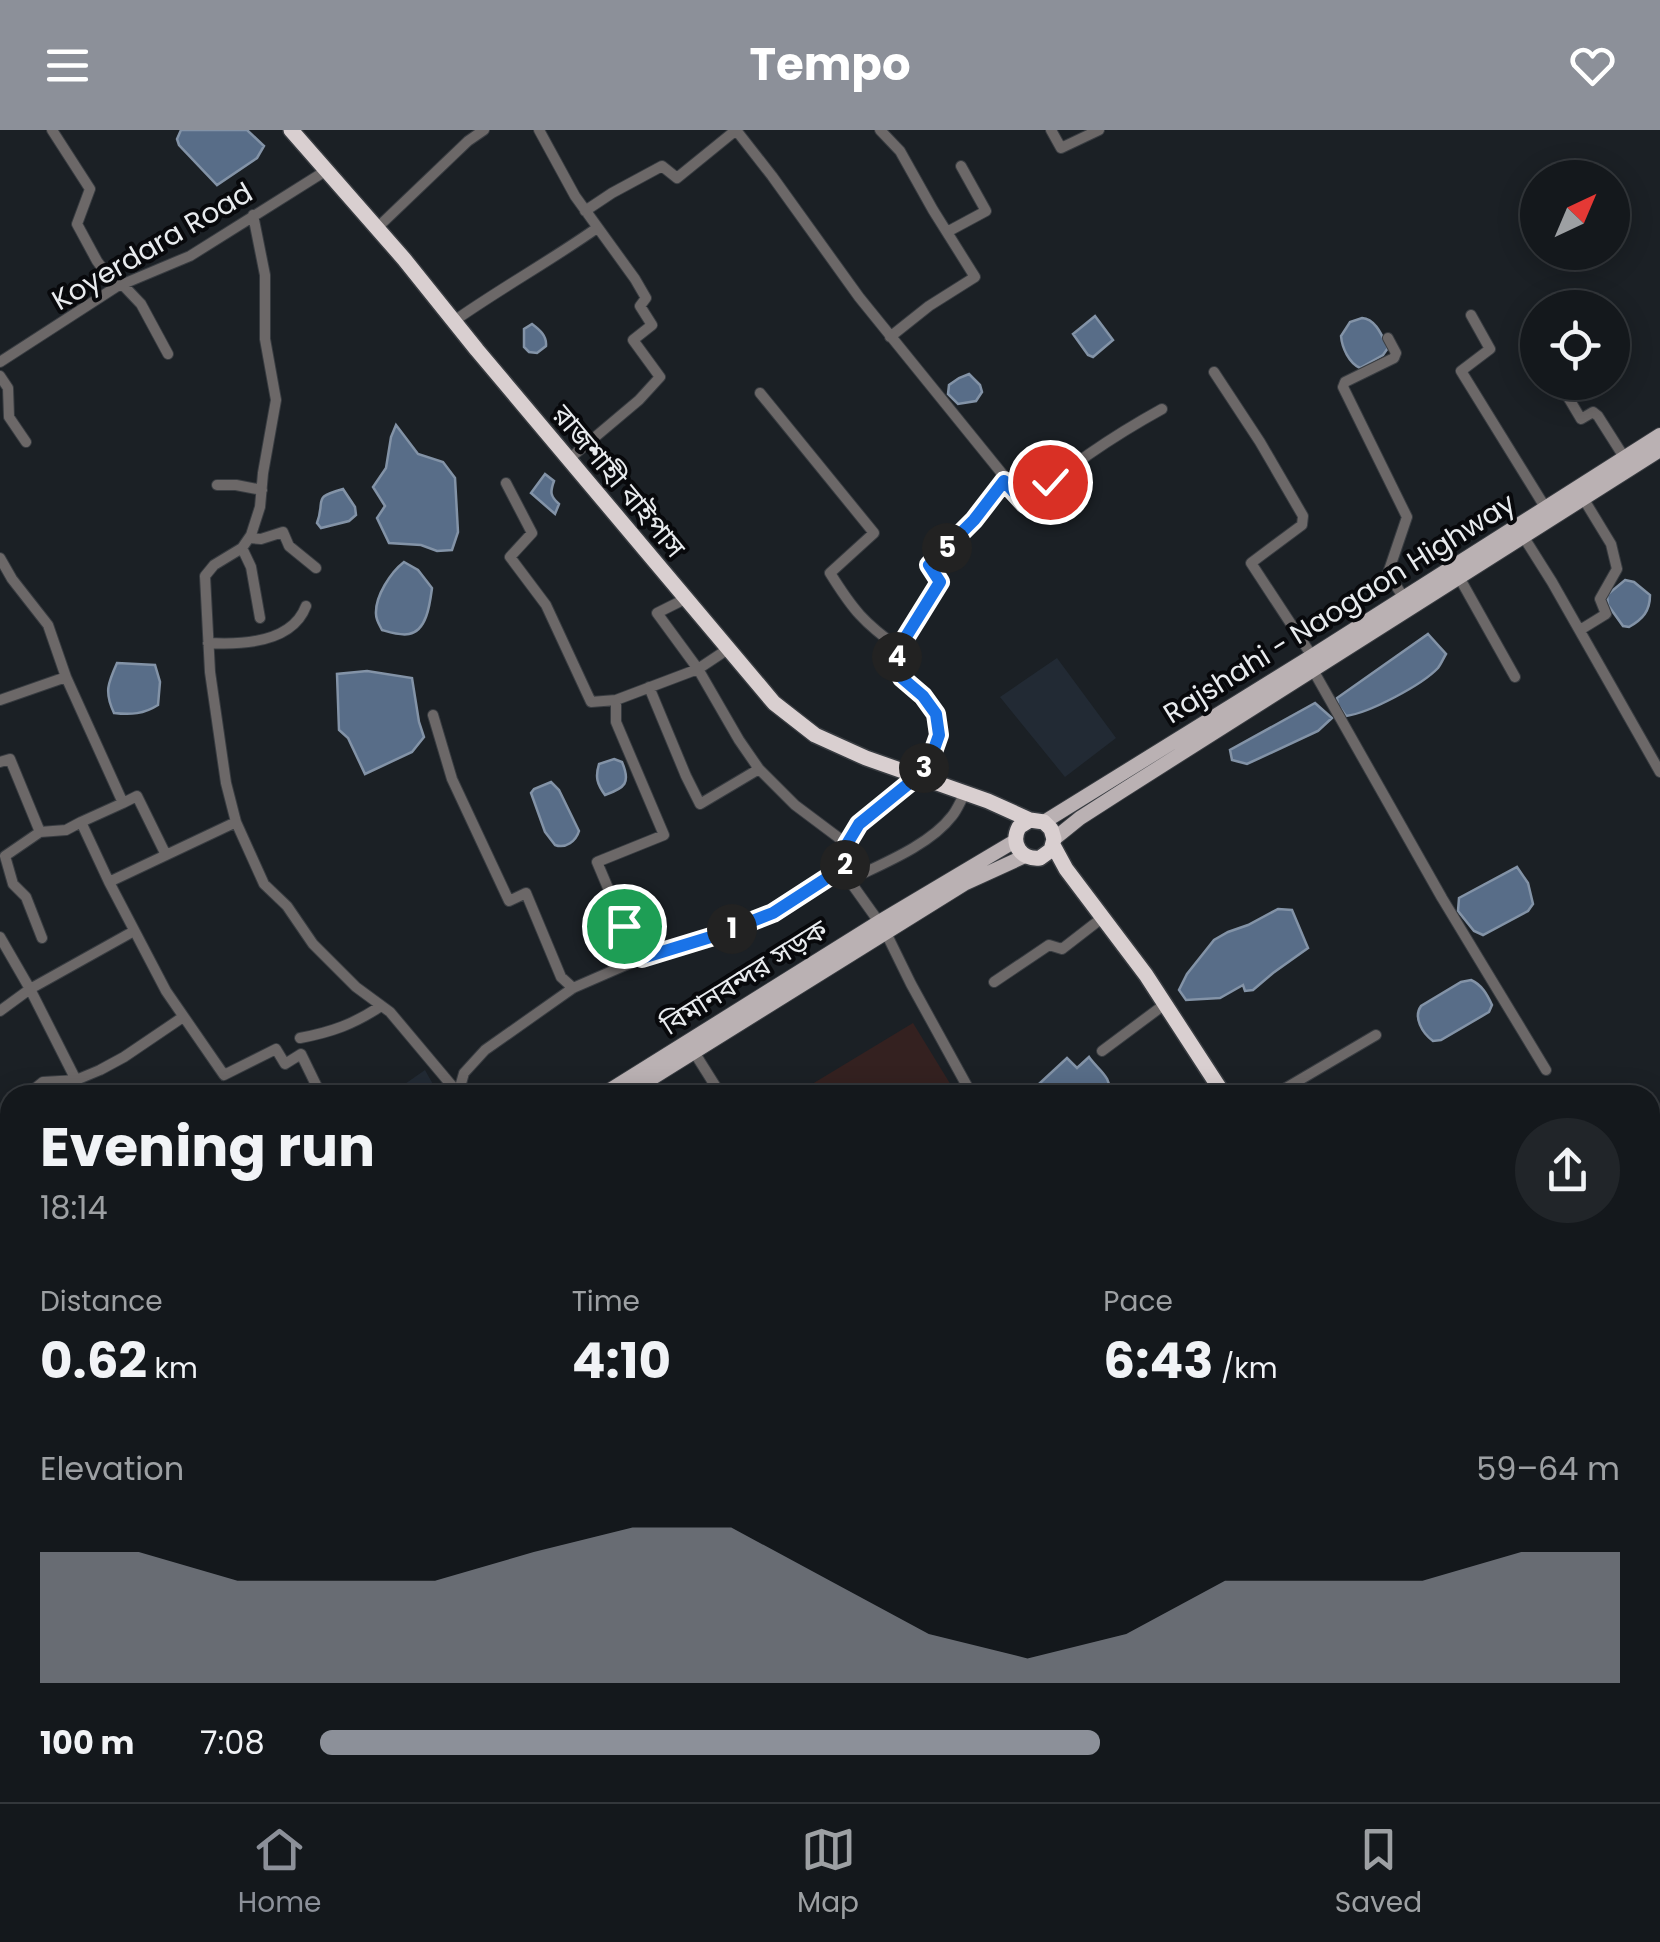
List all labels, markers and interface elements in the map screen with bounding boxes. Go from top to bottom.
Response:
text: Tempo [749,33,911,96]
icon: menu [40,38,95,93]
icon: heart [1565,38,1620,93]
north arrow [1520,160,1630,270]
map controls [1520,160,1630,400]
street label: Koyerdara Road [45,173,260,320]
button: locate [1520,290,1630,400]
street label: রাজশাহী বাইপাস [542,396,695,567]
pin [1008,440,1093,525]
icon: check [1023,455,1078,510]
street label: Rajshahi - Naogaon Highway [1156,484,1523,733]
pin: 5 [922,523,972,573]
text: 5 [938,528,956,567]
pin: 4 [872,632,922,682]
text: 4 [888,637,906,676]
pin: 3 [899,743,949,793]
text: 3 [916,748,932,787]
pin: 2 [820,840,870,890]
text: 2 [837,845,853,884]
pin [582,884,667,969]
icon: arrive [597,899,652,954]
pin: 1 [707,904,757,954]
text: 1 [727,909,737,948]
street label: বিমানবন্দর সড়ক [652,910,836,1045]
text: Evening run [40,1108,375,1185]
button: share [1515,1118,1620,1223]
text: 18:14 [40,1185,108,1230]
text: Distance [40,1282,163,1321]
text: Time [572,1282,640,1321]
text: Pace [1103,1282,1173,1321]
text: 0.62 [40,1325,147,1396]
text: 4:10 [572,1325,671,1396]
text: 6:43 [1103,1325,1213,1396]
text: km [147,1349,198,1388]
text: /km [1213,1349,1278,1388]
text: Elevation [40,1446,184,1491]
text: 59–64 m [1476,1446,1620,1491]
text: 100 m [40,1720,134,1765]
text: 7:08 [200,1720,265,1765]
tab: Home [238,1822,321,1924]
tab: Map [797,1822,859,1924]
tab: Saved [1335,1822,1422,1924]

